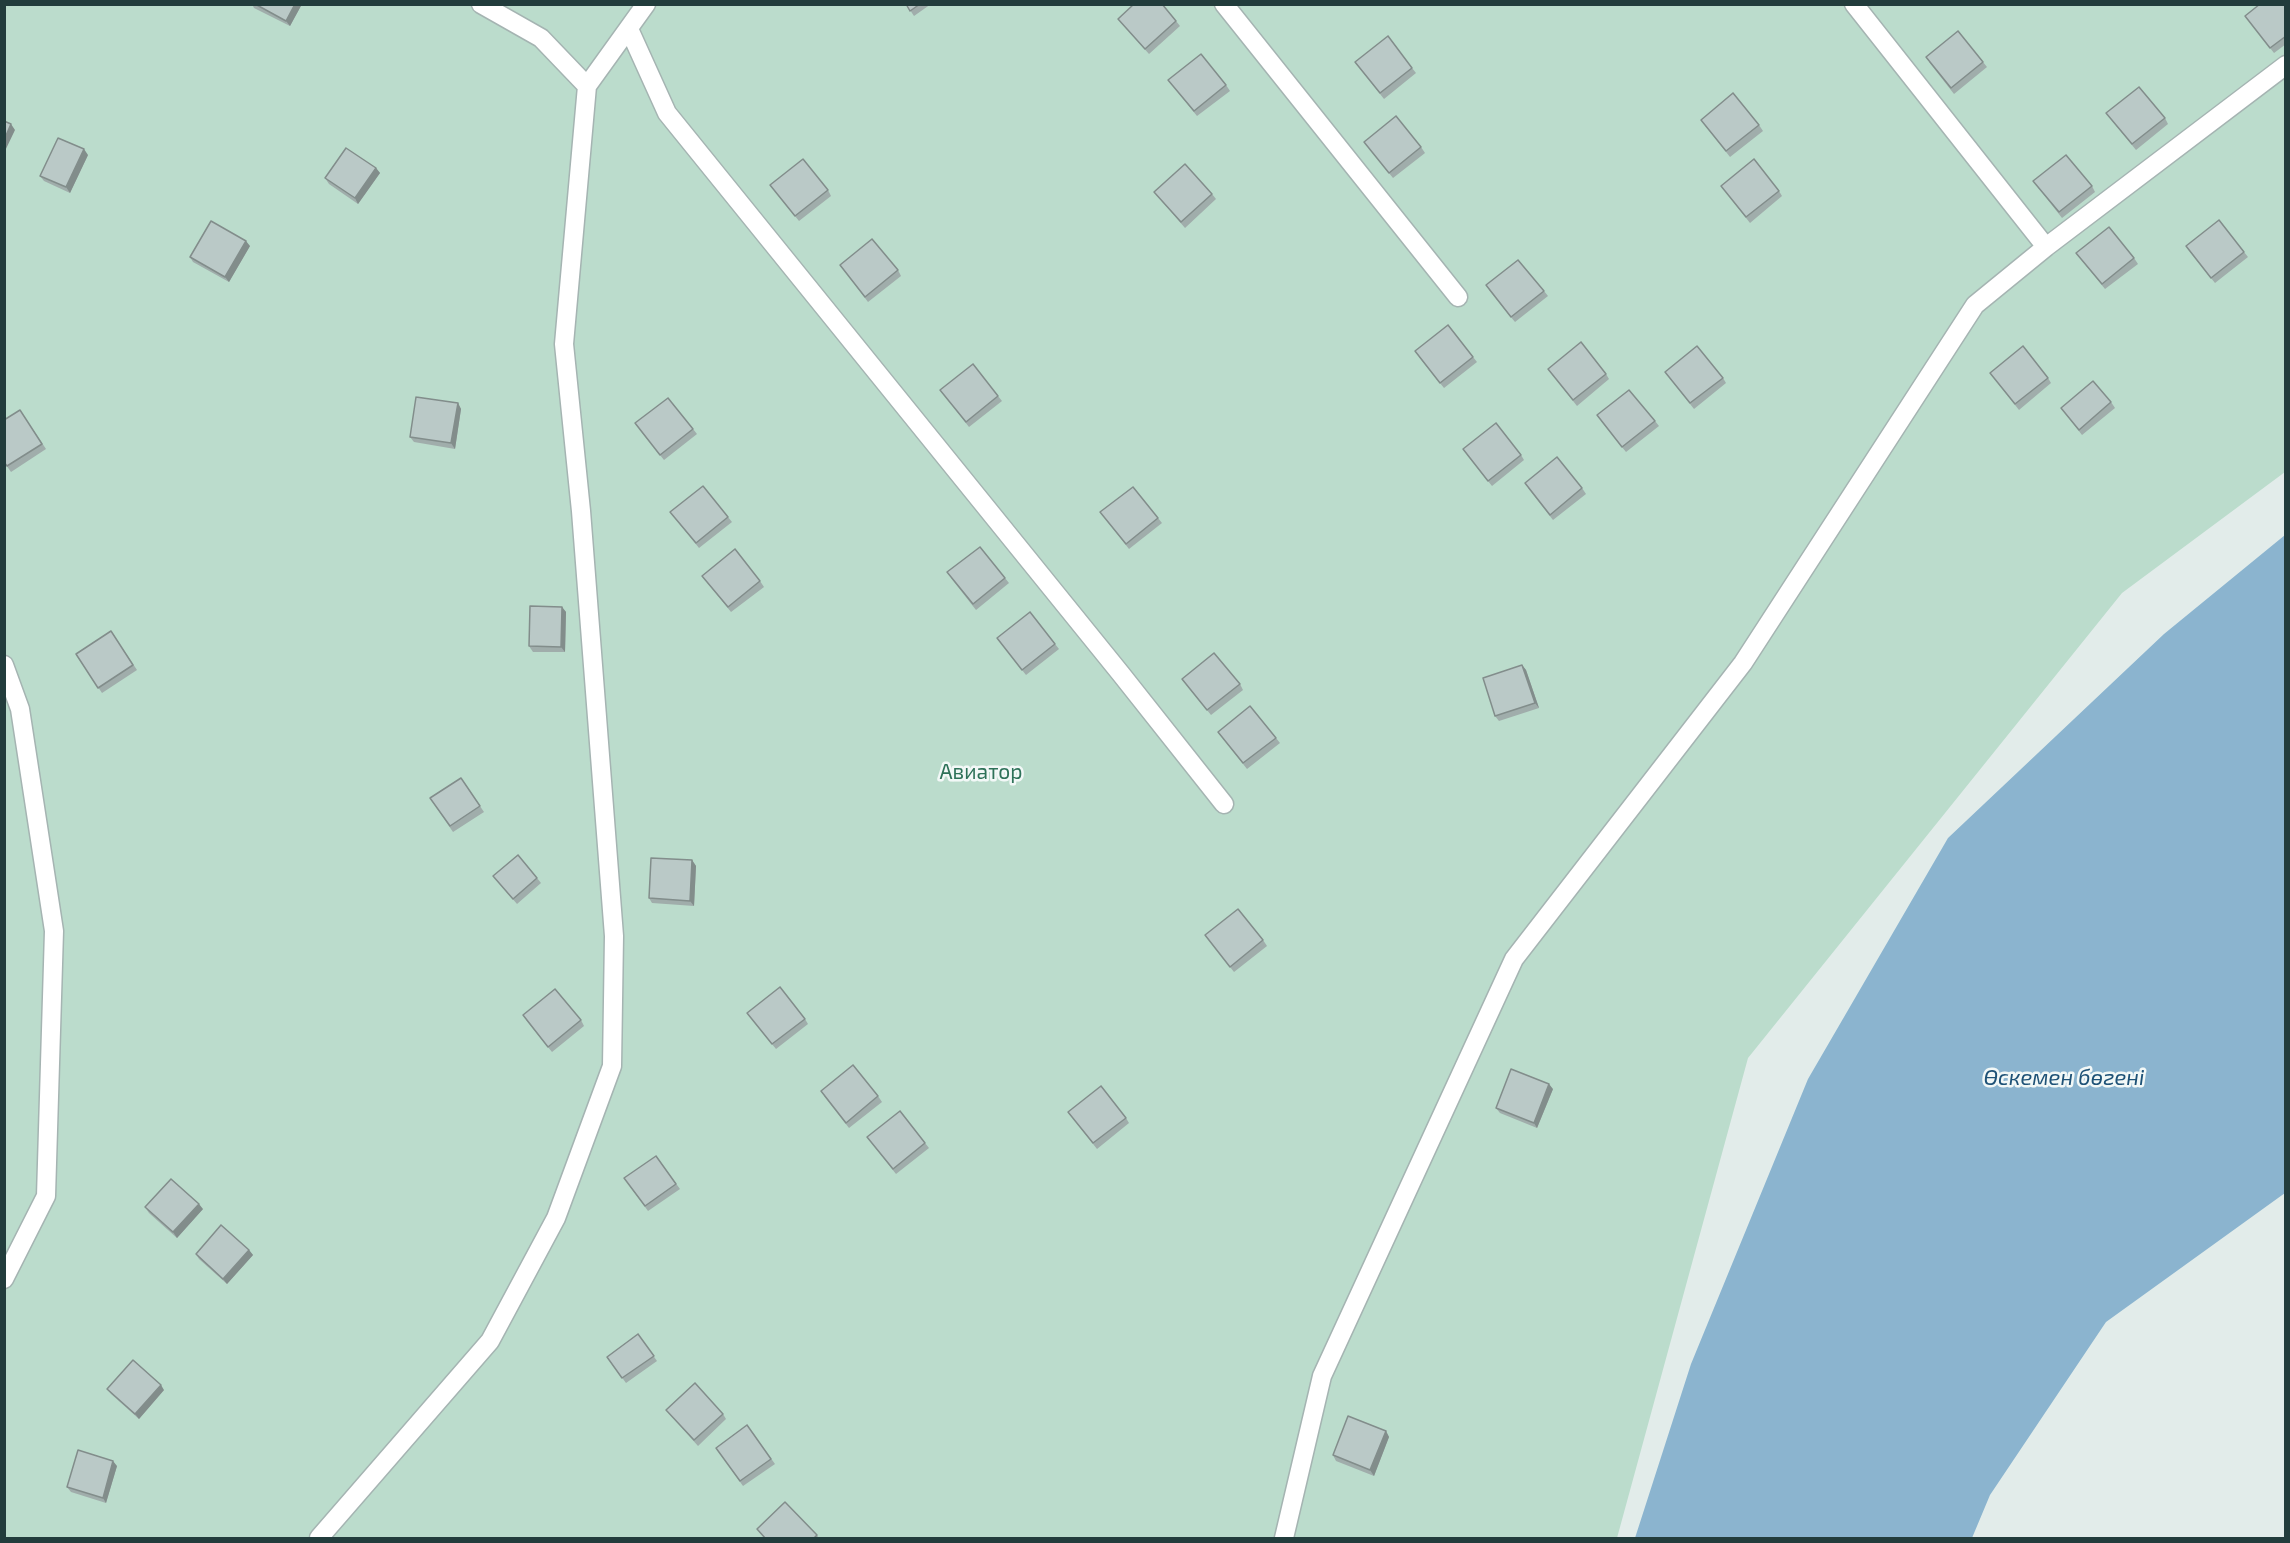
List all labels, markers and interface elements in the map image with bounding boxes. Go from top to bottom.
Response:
park label: Авиатор [940,759,1022,785]
water label: Өскемен бөгені [1983,1065,2145,1091]

